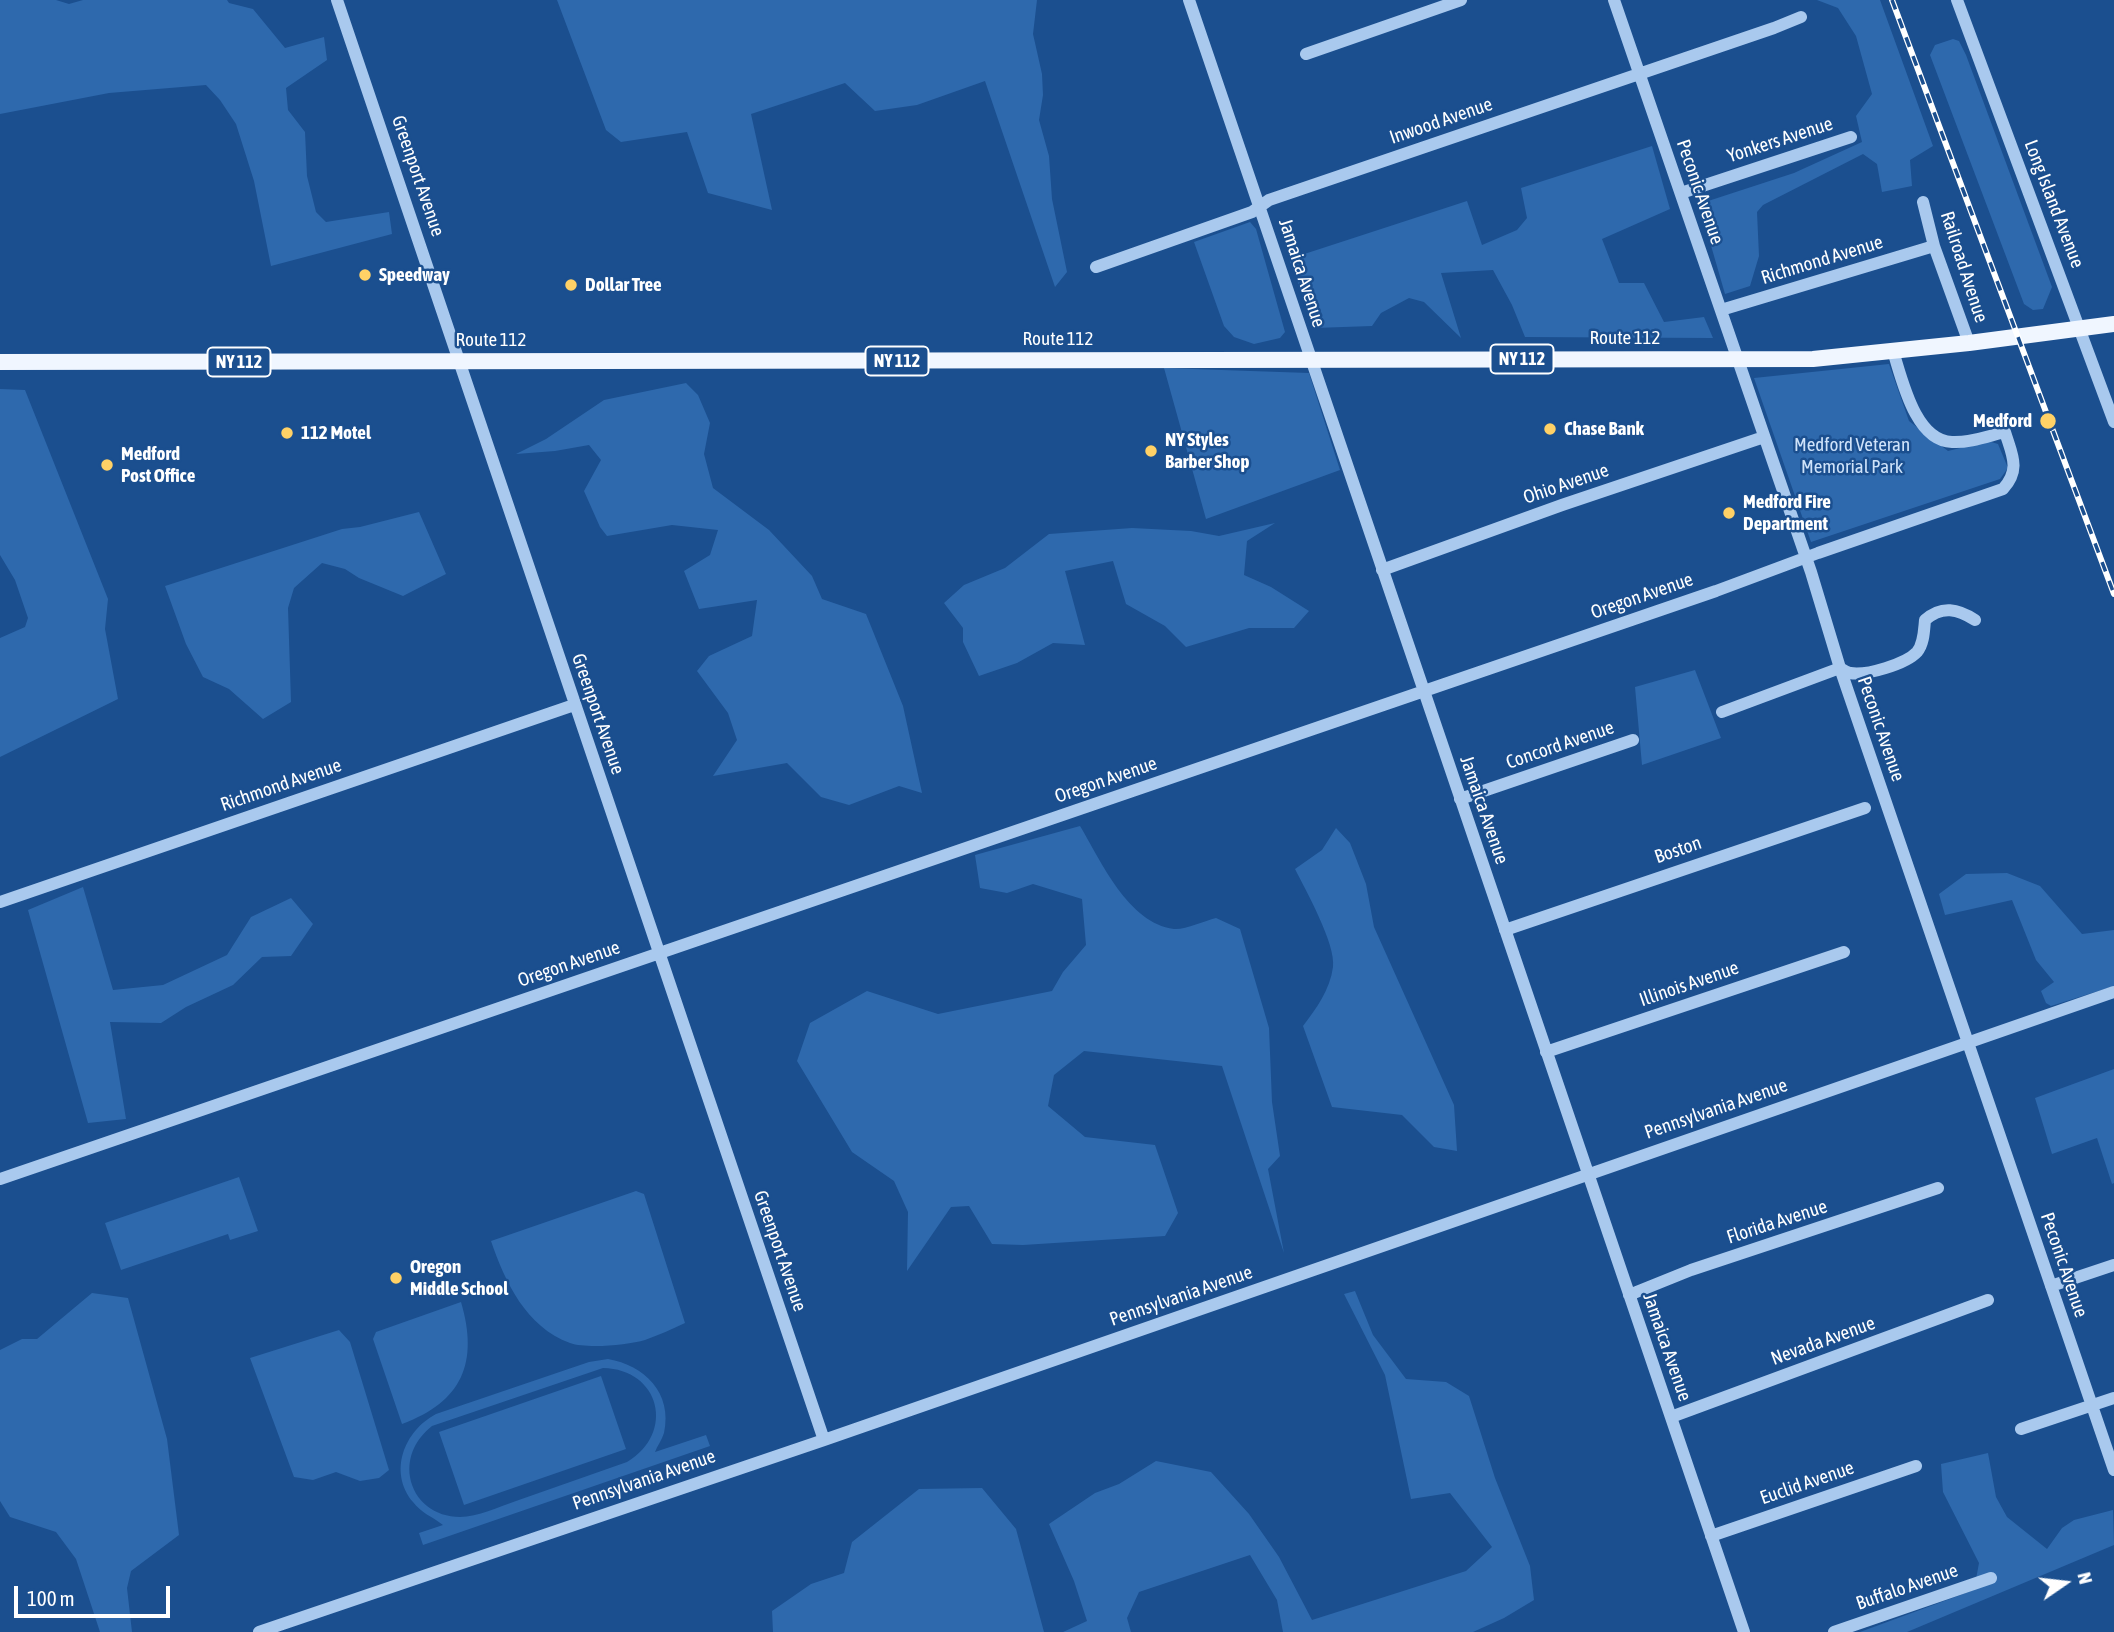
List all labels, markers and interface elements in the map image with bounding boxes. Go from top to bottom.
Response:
street label: Inwood Avenue [1387,93,1495,149]
street label: Yonkers Avenue [1724,112,1836,168]
street label: Greenport Avenue [387,113,449,239]
street label: Peconic Avenue [1671,137,1729,247]
street label: Long Island Avenue [2019,137,2089,271]
street label: Railroad Avenue [1935,209,1993,325]
street label: Jamaica Avenue [1274,216,1330,330]
street label: Richmond Avenue [1758,231,1886,289]
place label: Speedway [379,264,450,286]
marker: Speedway [357,267,373,283]
place label: Dollar Tree [585,274,662,296]
marker: Dollar Tree [563,277,579,293]
street label: Route 112 [1590,327,1660,349]
street label: Route 112 [1023,328,1093,350]
street label: Route 112 [456,329,526,351]
road number: NY 112 [1490,344,1554,374]
road number: NY 112 [866,346,928,376]
road number: NY 112 [208,348,270,376]
place label: Medford [1973,410,2032,432]
marker: Medford [2038,411,2058,431]
place label: Chase Bank [1564,418,1644,440]
marker: Chase Bank [1542,421,1558,437]
place label: 112 Motel [301,422,371,444]
marker: 112 Motel [279,425,295,441]
place label: NY Styles Barber Shop [1165,429,1249,473]
park label: Medford Veteran Memorial Park [1794,434,1910,478]
place label: Medford Post Office [121,443,195,487]
marker: NY Styles Barber Shop [1143,443,1159,459]
marker: Medford Post Office [99,457,115,473]
street label: Ohio Avenue [1520,459,1612,509]
place label: Medford Fire Department [1743,491,1831,535]
marker: Medford Fire Department [1721,505,1737,521]
street label: Oregon Avenue [1588,568,1696,624]
street label: Greenport Avenue [567,651,629,777]
street label: Peconic Avenue [1852,674,1910,784]
street label: Concord Avenue [1503,716,1617,774]
street label: Oregon Avenue [1052,752,1160,808]
street label: Jamaica Avenue [1455,753,1513,867]
street label: Richmond Avenue [218,754,344,816]
street label: Boston [1652,831,1704,869]
street label: Oregon Avenue [515,936,623,992]
street label: Illinois Avenue [1636,956,1742,1012]
street label: Pennsylvania Avenue [1642,1074,1790,1144]
street label: Greenport Avenue [749,1188,811,1314]
street label: Florida Avenue [1724,1195,1830,1249]
street label: Peconic Avenue [2035,1210,2093,1320]
place label: Oregon Middle School [410,1256,508,1300]
street label: Pennsylvania Avenue [1107,1261,1255,1331]
marker: Oregon Middle School [388,1270,404,1286]
street label: Jamaica Avenue [1638,1290,1696,1404]
street label: Nevada Avenue [1768,1312,1878,1370]
street label: Pennsylvania Avenue [570,1445,718,1515]
street label: Euclid Avenue [1757,1456,1857,1510]
north arrow [2030,1548,2100,1618]
street label: Buffalo Avenue [1853,1559,1961,1615]
text: N [2073,1570,2097,1586]
scale bar [18,1572,173,1616]
text: 100 m [27,1586,75,1610]

